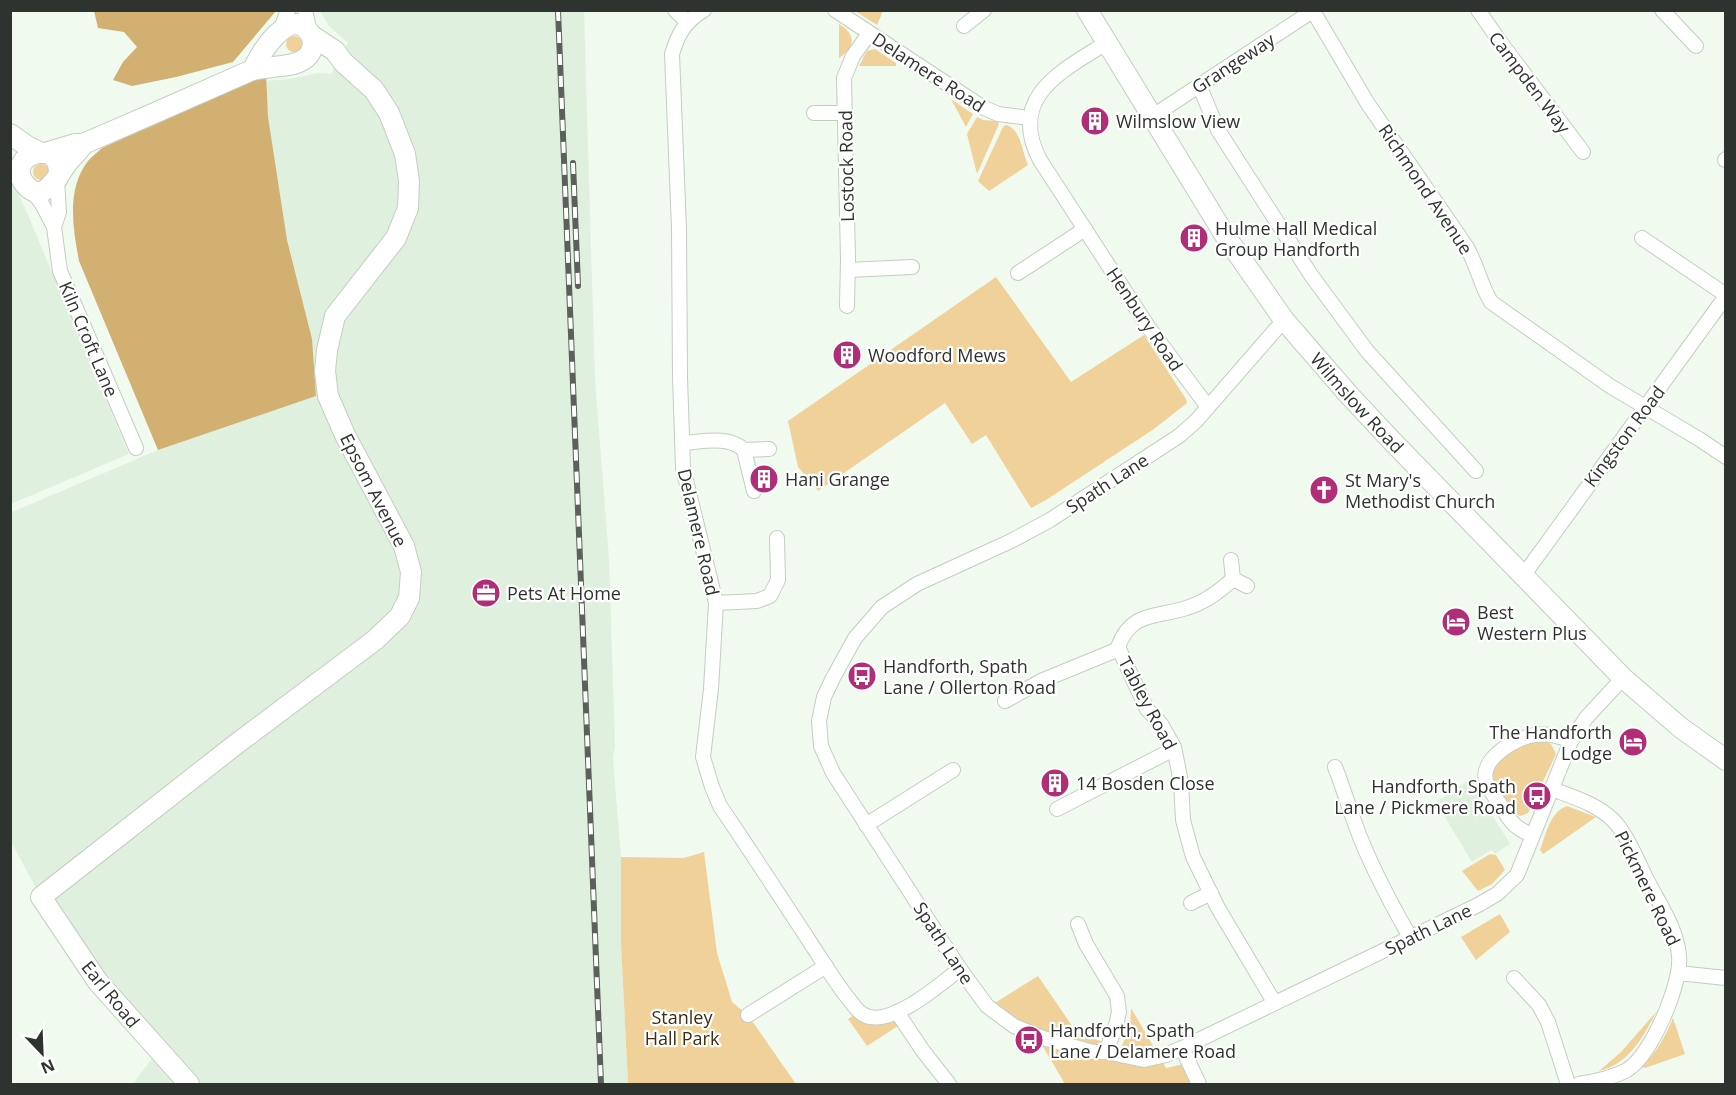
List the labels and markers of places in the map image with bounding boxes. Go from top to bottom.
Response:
building icon: Wilmslow View [1079,105,1111,137]
place label: Wilmslow View [1116,109,1240,133]
place label: Hulme Hall Medical Group Handforth [1215,216,1377,261]
building icon: Hulme Hall Medical Group Handforth [1178,222,1210,254]
building icon: Woodford Mews [831,339,863,371]
place label: Woodford Mews [868,343,1006,367]
building icon: Hani Grange [748,463,780,495]
place label: Hani Grange [785,467,890,491]
place label: St Mary's Methodist Church [1345,468,1495,513]
church icon: St Mary's Methodist Church [1308,474,1340,506]
office icon: Pets At Home [470,577,502,609]
place label: Pets At Home [507,581,621,605]
place label: Best Western Plus [1477,600,1587,645]
hotel icon: Best Western Plus [1440,606,1472,638]
place label: Handforth, Spath Lane / Ollerton Road [883,654,1056,699]
bus stop icon: Handforth, Spath Lane / Ollerton Road [846,660,878,692]
place label: The Handforth Lodge [1489,720,1612,765]
hotel icon: The Handforth Lodge [1617,726,1649,758]
building icon: 14 Bosden Close [1039,767,1071,799]
place label: 14 Bosden Close [1076,771,1215,795]
place label: Handforth, Spath Lane / Pickmere Road [1334,774,1516,819]
bus stop icon: Handforth, Spath Lane / Pickmere Road [1521,780,1553,812]
place label: Handforth, Spath Lane / Delamere Road [1050,1018,1236,1063]
bus stop icon: Handforth, Spath Lane / Delamere Road [1013,1024,1045,1056]

